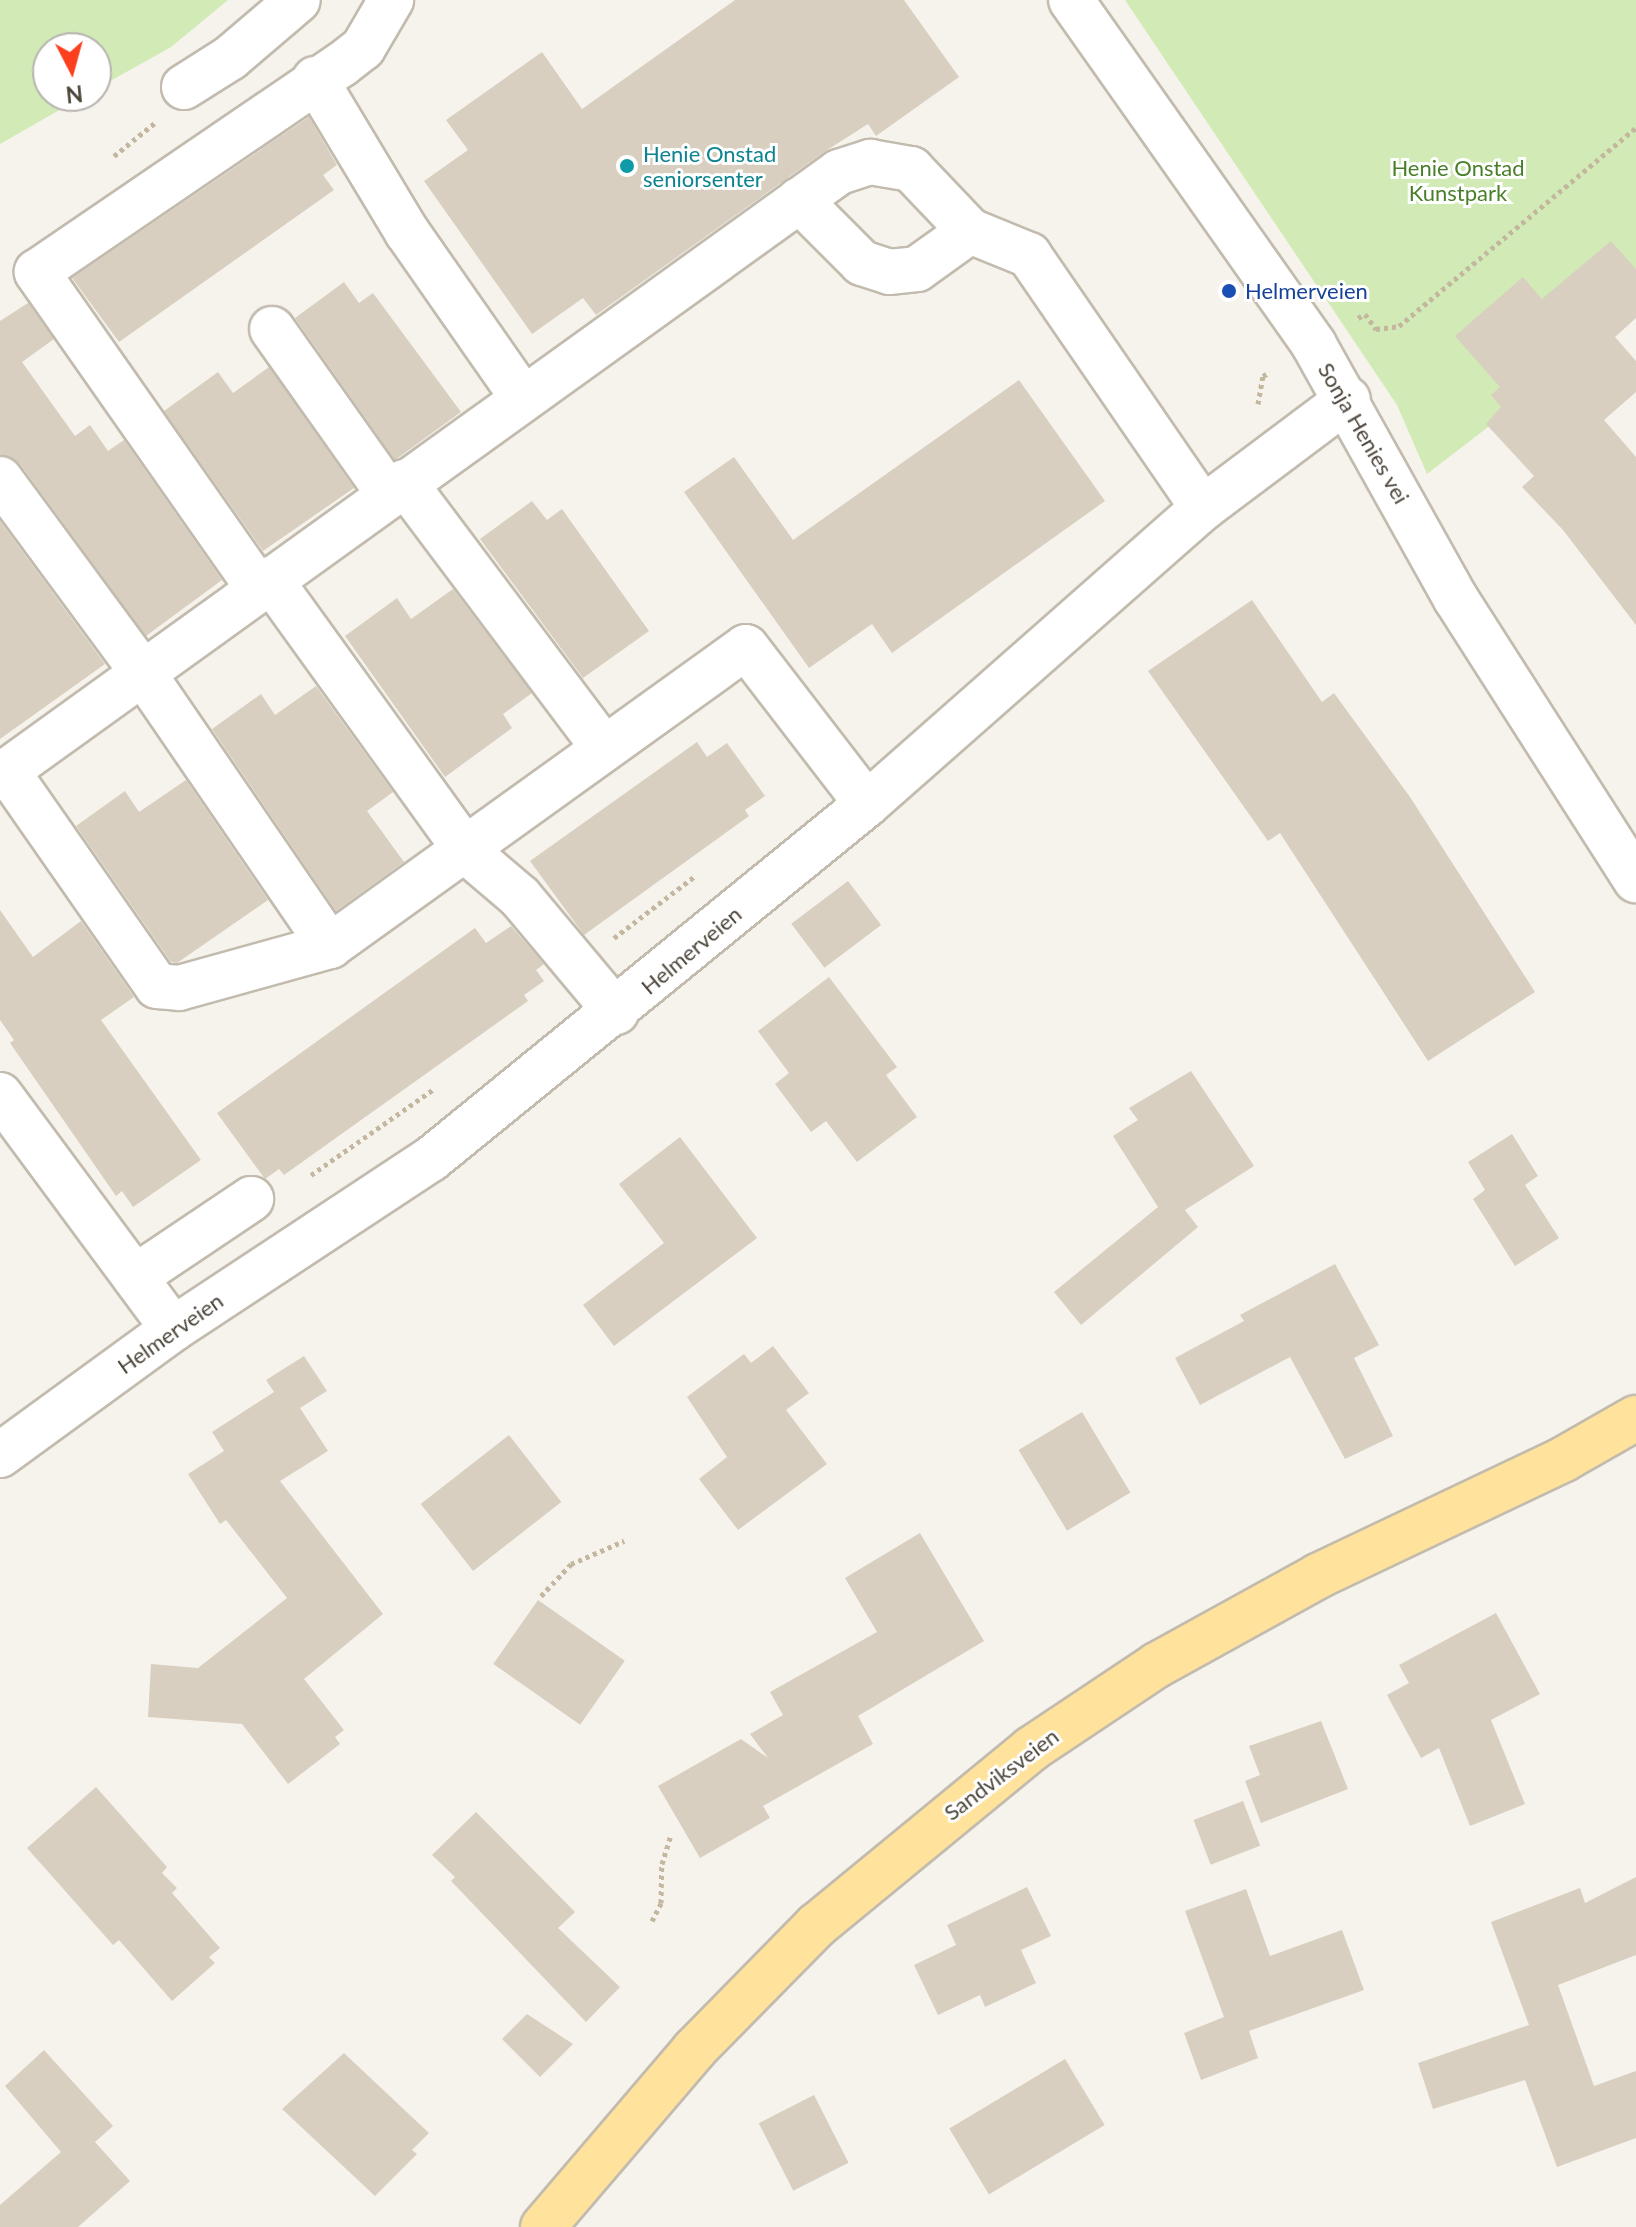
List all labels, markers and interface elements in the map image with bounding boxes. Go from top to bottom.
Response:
north arrow [32,32,112,112]
text: N [65,80,84,109]
place label: Henie Onstad seniorsenter [643,140,776,192]
park label: Henie Onstad Kunstpark [1391,154,1525,206]
marker: Henie Onstad seniorsenter [618,157,636,175]
place label: Helmerveien [1245,278,1368,304]
marker: Helmerveien [1220,282,1238,300]
street label: Sonja Henies vei [1313,358,1415,508]
street label: Helmerveien [635,900,747,1000]
street label: Helmerveien [112,1287,228,1379]
street label: Sandviksveien [939,1722,1063,1826]

